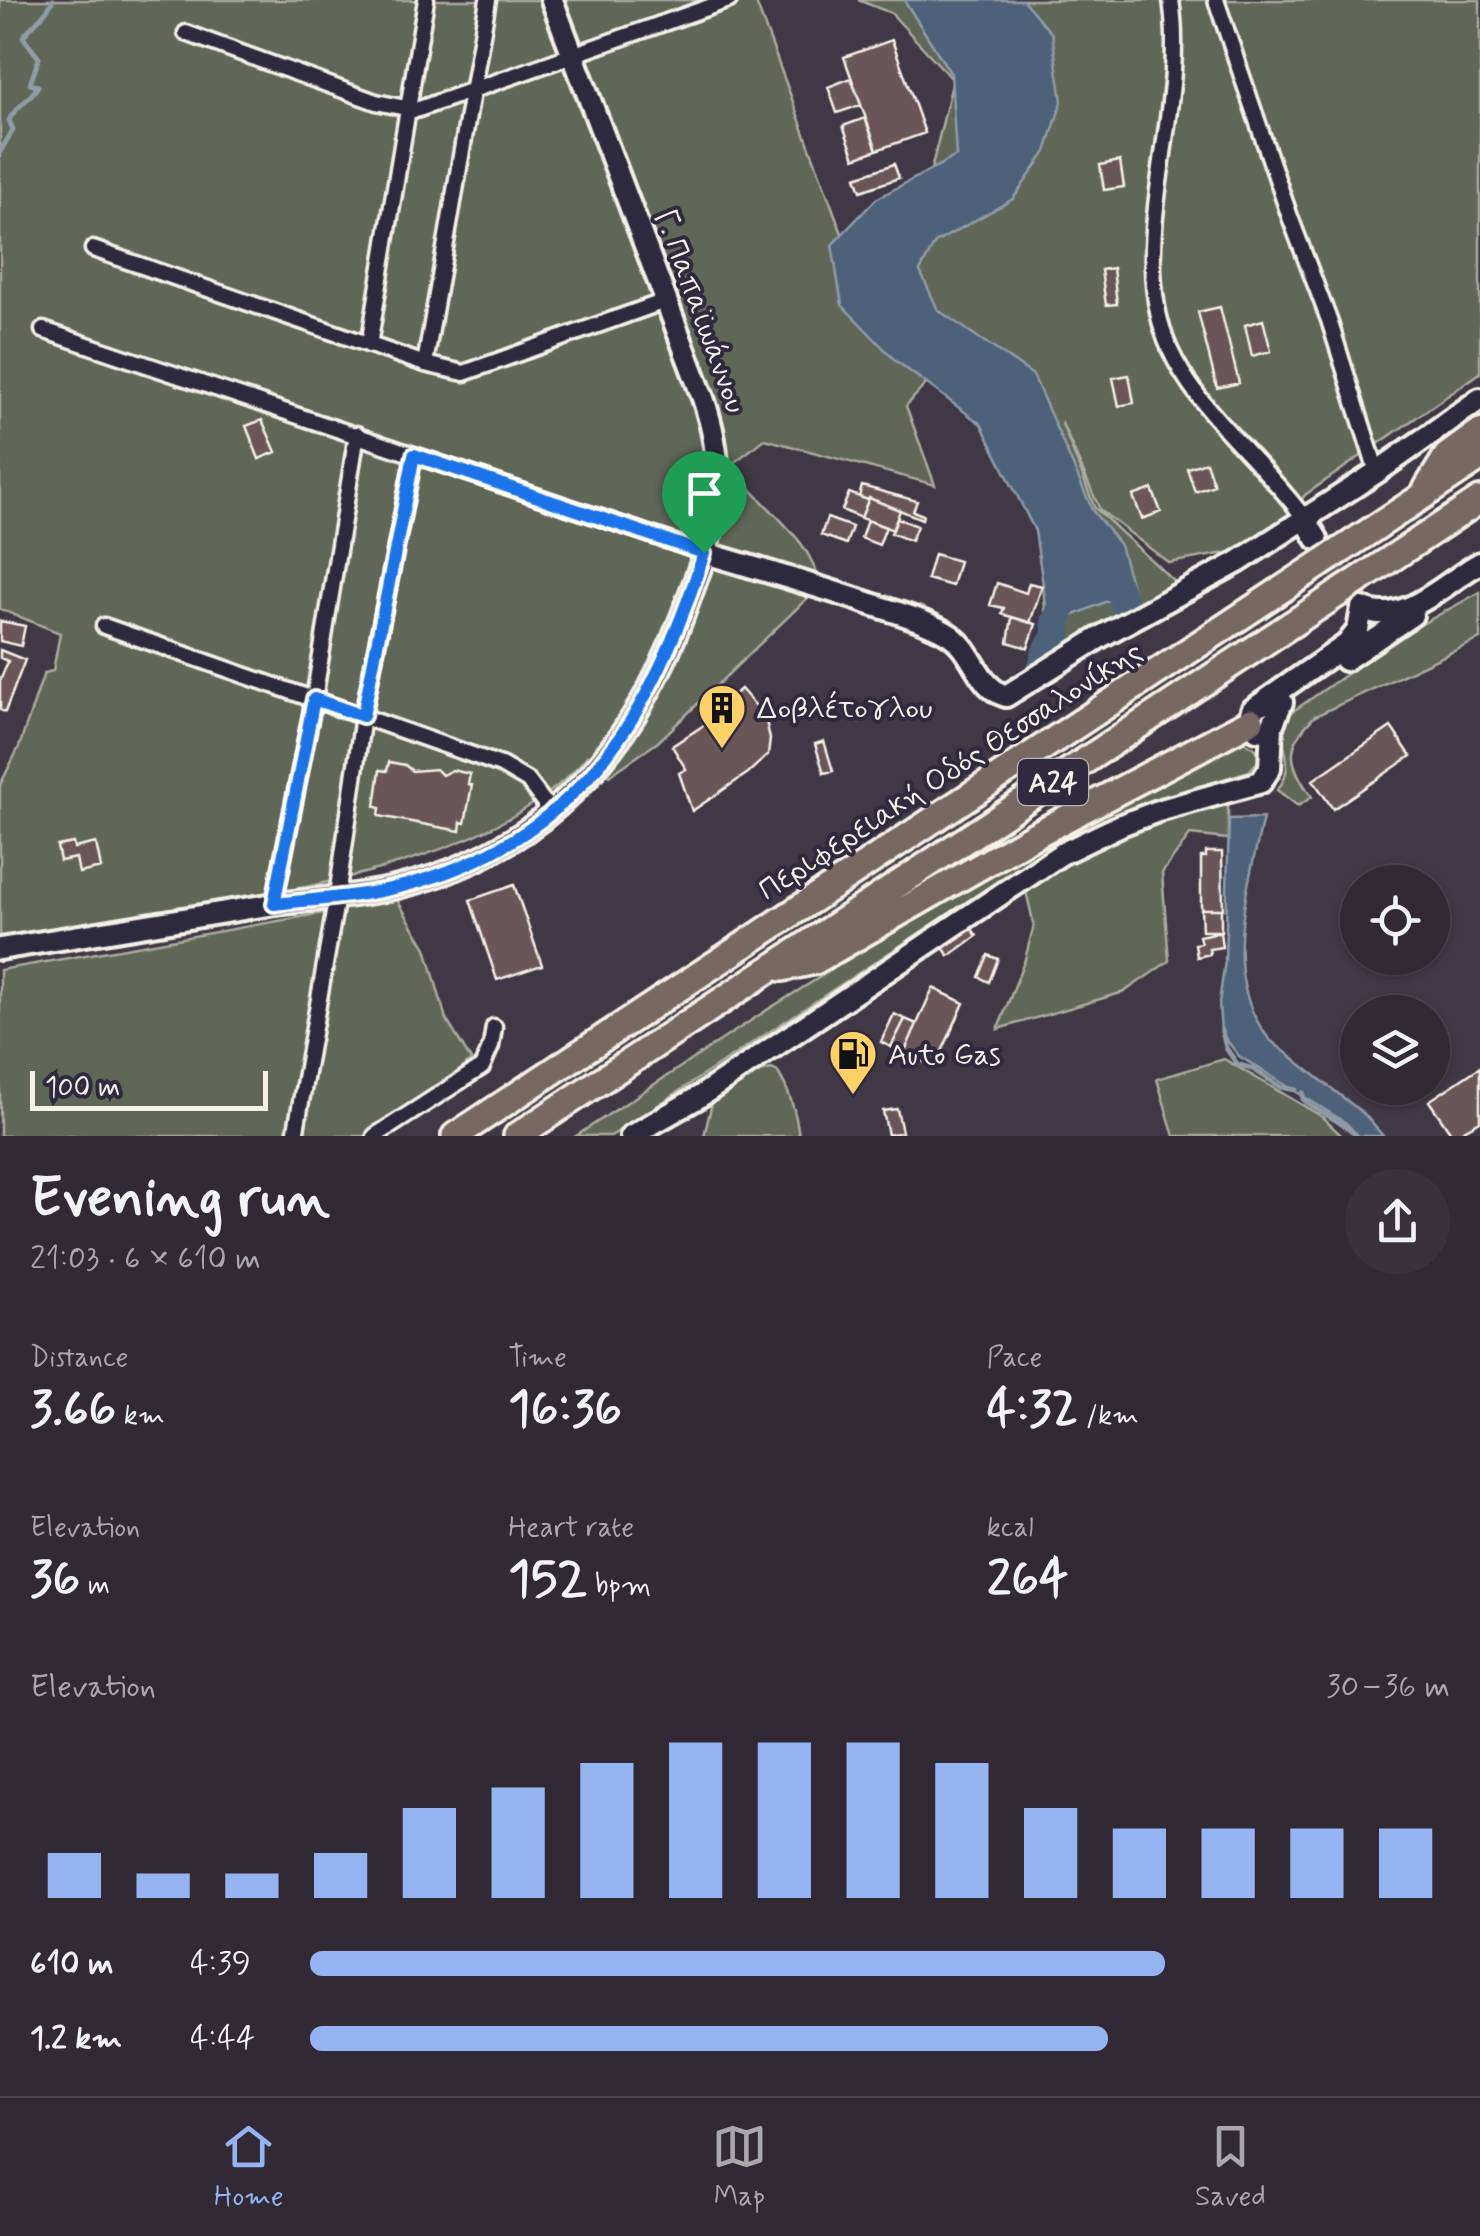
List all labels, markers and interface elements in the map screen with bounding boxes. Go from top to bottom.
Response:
street label: Γ. Παπαϊωάννου [645,204,755,419]
pin [662,451,747,554]
icon: arrive [677,466,732,521]
street label: Περιφερειακή Οδός Θεσσαλονίκης [752,632,1150,910]
building icon: Δοβλέτογλου [696,682,748,750]
place label: Δοβλέτογλου [757,690,932,729]
road number: Α24 [1018,759,1088,805]
map controls [1340,865,1450,1105]
button: locate [1340,865,1450,975]
button: layers [1340,995,1450,1105]
fuel station icon: Auto Gas [827,1028,879,1096]
place label: Auto Gas [888,1036,1001,1075]
scale bar [30,1066,268,1110]
text: 100 m [45,1070,120,1107]
text: Evening run [30,1164,330,1236]
button: share [1345,1169,1450,1274]
text: 21:03 · 6 × 610 m [30,1238,261,1280]
text: Distance [30,1340,128,1377]
text: Time [508,1340,567,1377]
text: Pace [987,1340,1042,1377]
text: 3.66 [30,1377,116,1443]
text: 16:36 [508,1377,622,1443]
text: 4:32 [987,1377,1078,1443]
text: km [116,1398,165,1435]
text: /km [1078,1398,1139,1435]
text: Elevation [30,1510,140,1547]
text: Heart rate [508,1510,634,1547]
text: kcal [987,1510,1034,1547]
text: 36 [30,1547,80,1613]
text: 152 [508,1547,587,1613]
text: 264 [987,1547,1068,1613]
text: m [80,1568,110,1605]
text: bpm [587,1568,651,1605]
text: Elevation [30,1666,156,1708]
text: 30–36 m [1326,1666,1450,1708]
text: 610 m [30,1943,114,1985]
text: 4:39 [190,1943,251,1985]
text: 1.2 km [30,2018,122,2060]
text: 4:44 [190,2018,255,2060]
tab: Home [214,2119,284,2216]
tab: Map [712,2119,767,2216]
tab: Saved [1195,2119,1266,2216]

